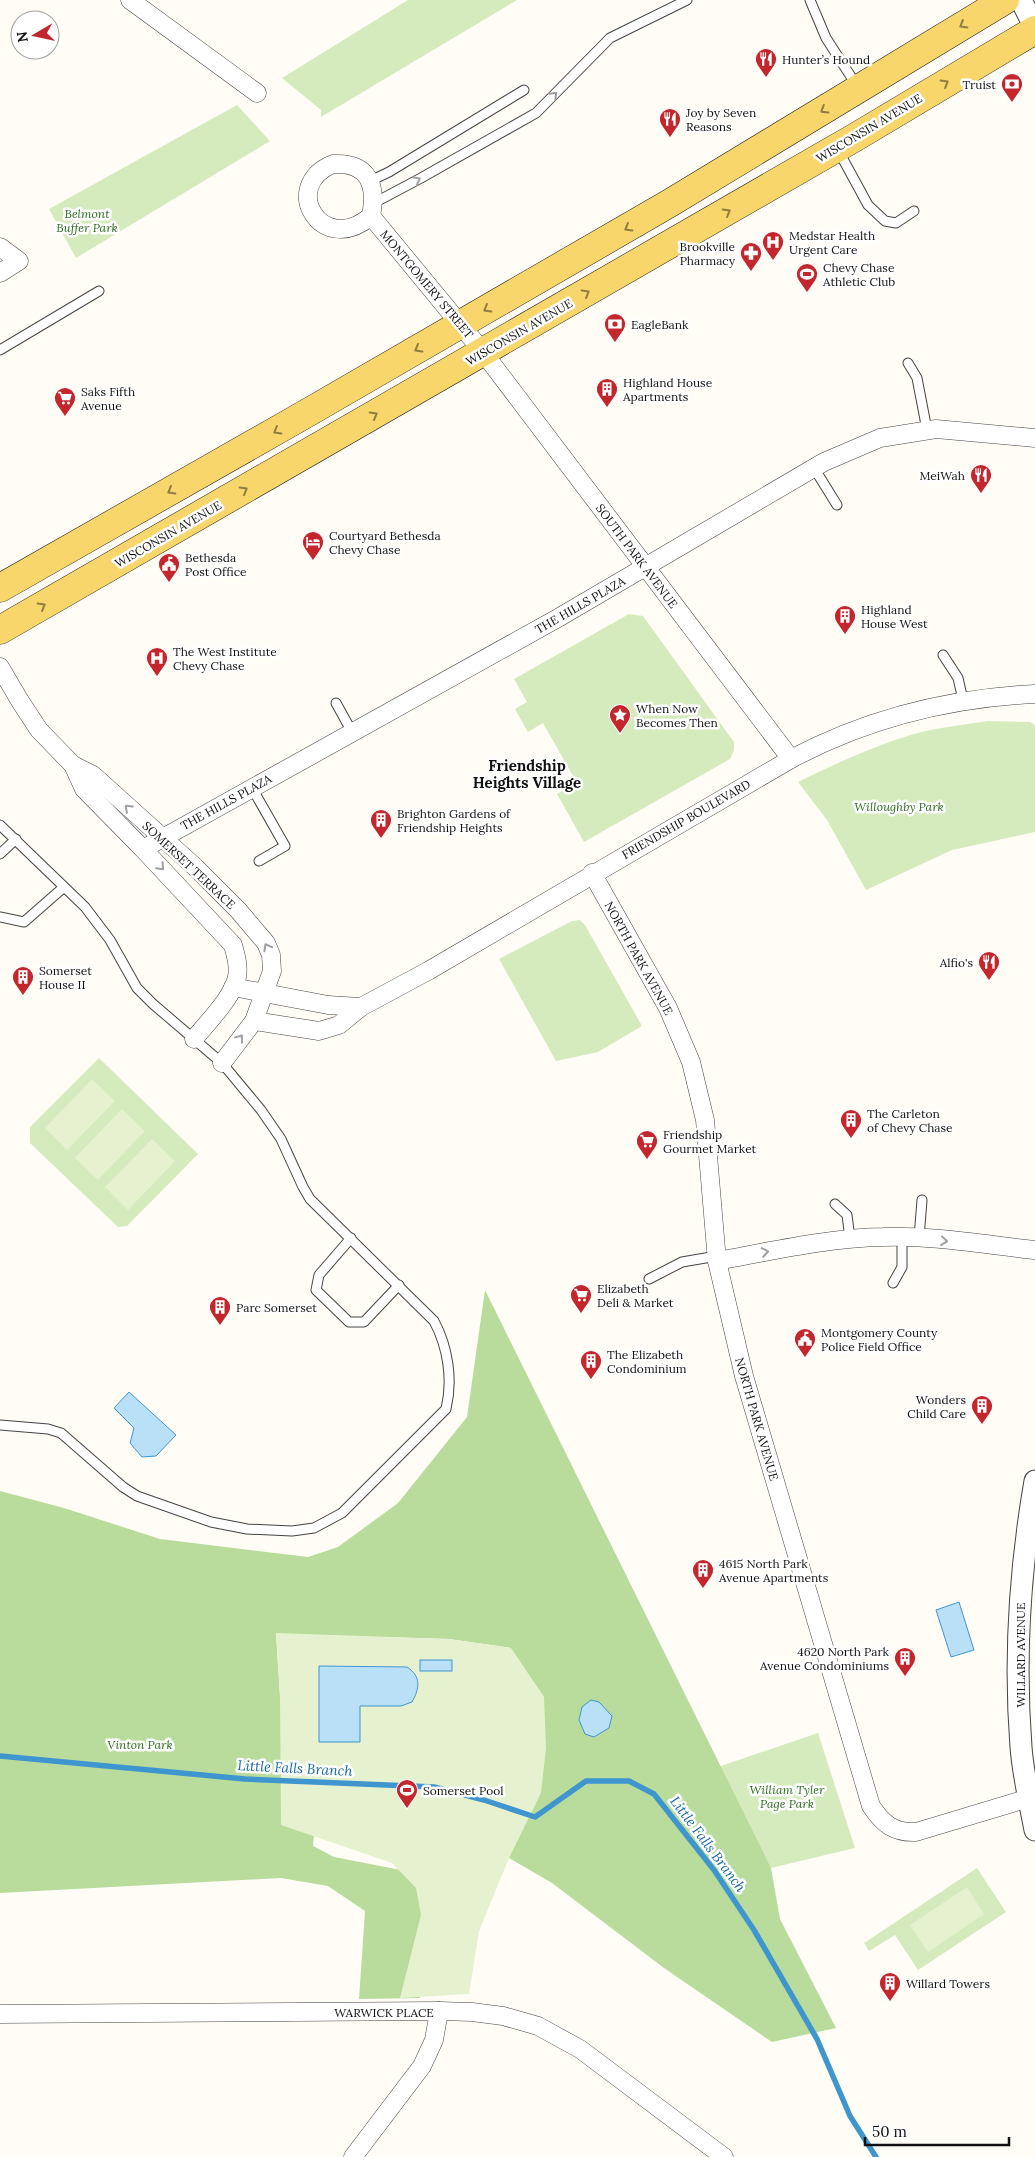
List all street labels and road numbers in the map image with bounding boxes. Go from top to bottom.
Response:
street label: WISCONSIN AVENUE [813,90,925,166]
street label: MONTGOMERY STREET [377,227,477,342]
street label: WISCONSIN AVENUE [463,295,575,369]
street label: WISCONSIN AVENUE [112,497,224,571]
street label: SOUTH PARK AVENUE [593,501,681,611]
street label: THE HILLS PLAZA [532,573,628,637]
street label: THE HILLS PLAZA [178,771,275,833]
street label: FRIENDSHIP BOULEVARD [619,776,753,862]
street label: SOMERSET TERRACE [139,818,239,912]
street label: NORTH PARK AVENUE [602,899,676,1017]
street label: NORTH PARK AVENUE [732,1356,782,1482]
street label: WILLARD AVENUE [1013,1602,1028,1708]
street label: WARWICK PLACE [334,2005,434,2020]

